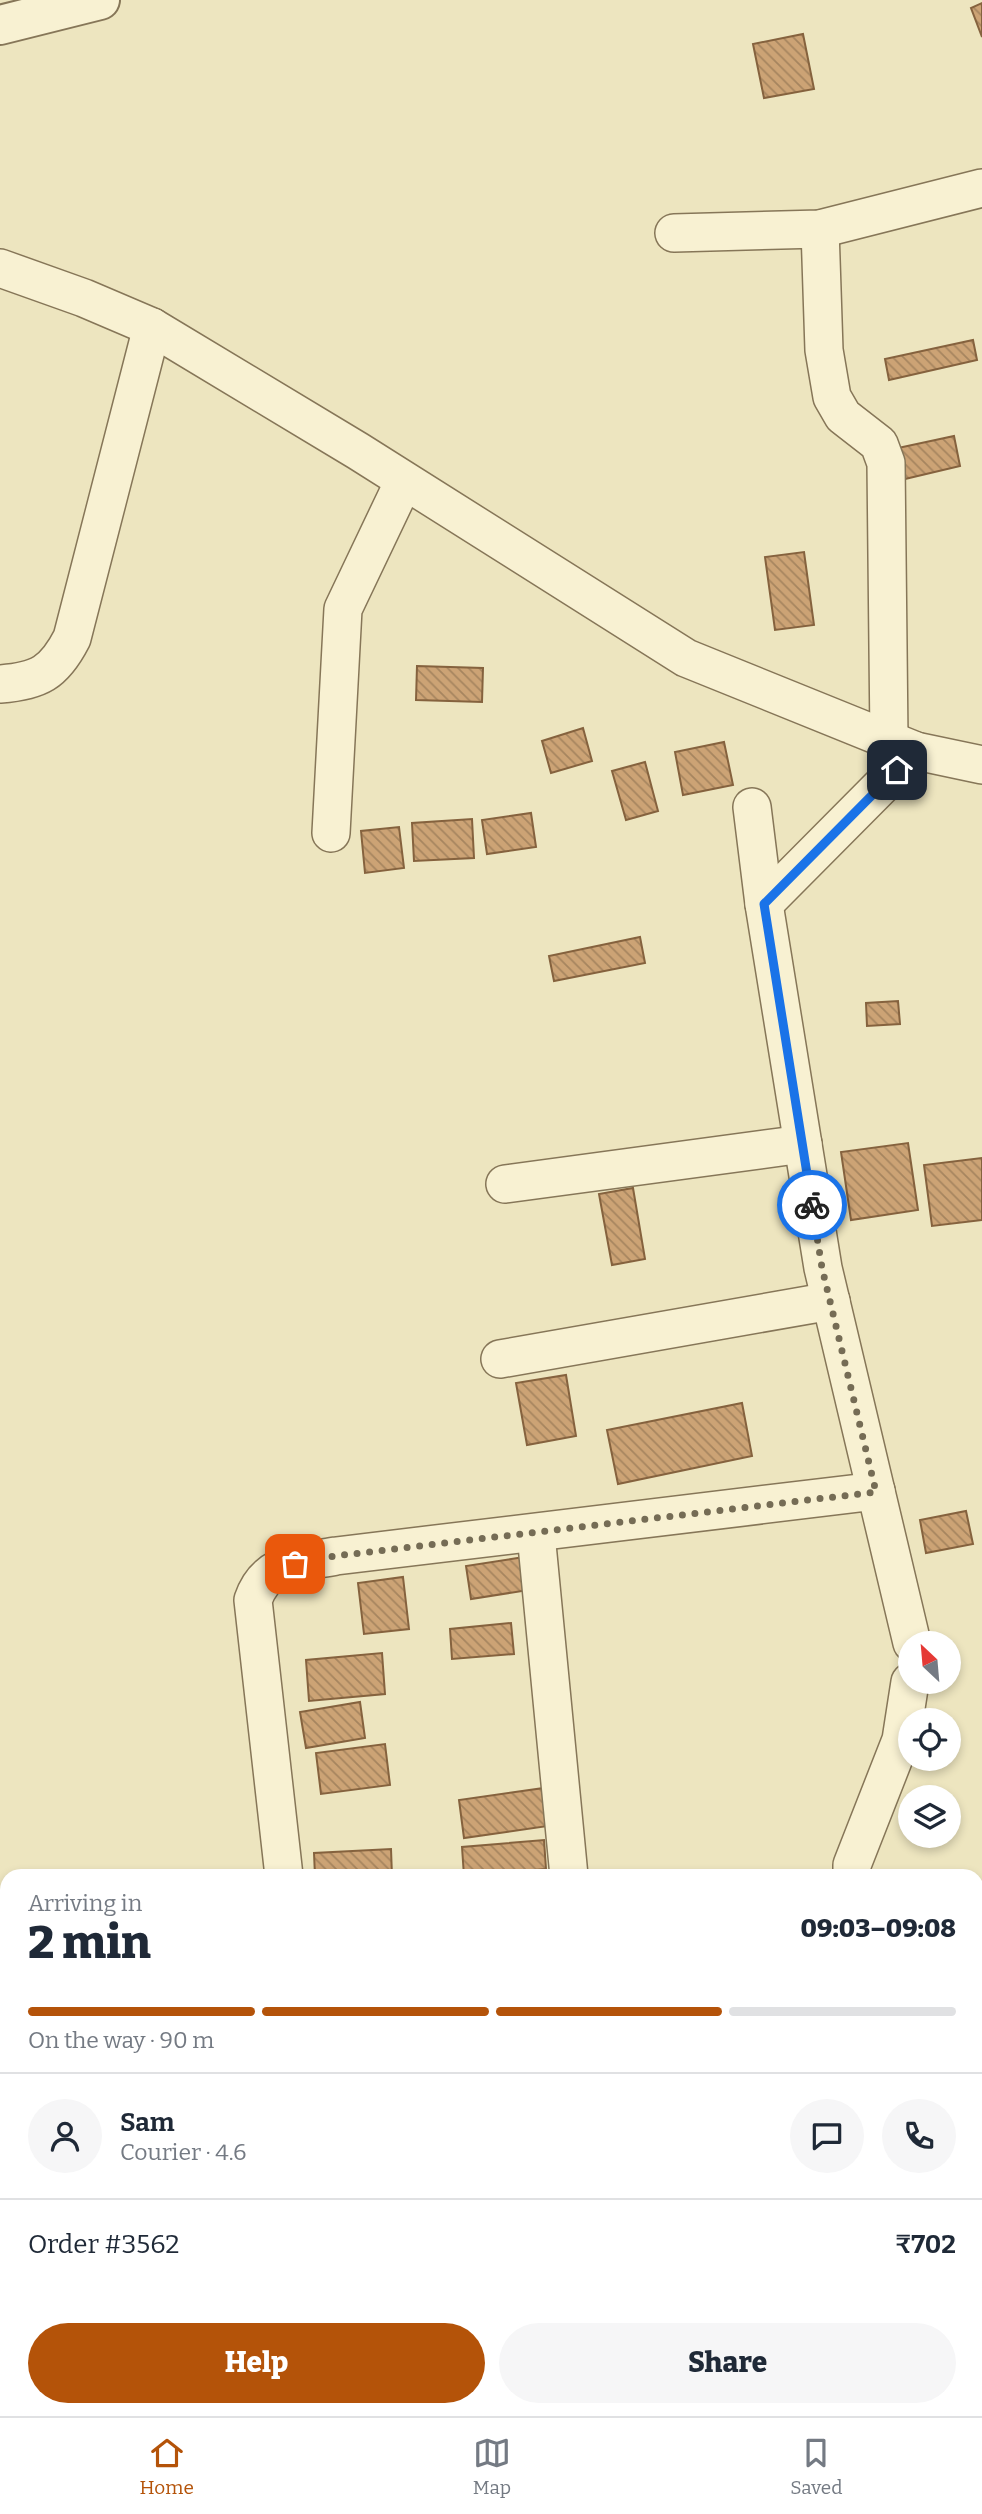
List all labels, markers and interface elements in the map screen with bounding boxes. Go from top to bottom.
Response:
pin [867,740,927,800]
icon: home [878,751,916,789]
courier [777,1170,847,1240]
icon: bike [793,1186,831,1224]
pin [265,1534,325,1594]
icon: bag [276,1545,314,1583]
north arrow [898,1631,961,1694]
map controls [898,1631,961,1848]
button: locate [898,1708,961,1771]
button: layers [898,1785,961,1848]
text: Arriving in [28,1889,142,1917]
text: 09:03–09:08 [801,1913,956,1944]
text: 2 min [28,1915,151,1970]
text: On the way · 90 m [28,2026,214,2054]
button: person [28,2099,102,2173]
button: chat [790,2099,864,2173]
button: phone [882,2099,956,2173]
text: Sam [120,2107,175,2138]
text: Courier · 4.6 [120,2138,247,2166]
text: Order #3562 [28,2229,179,2260]
text: ₹702 [895,2229,956,2260]
button: Help [28,2323,485,2403]
button: Share [499,2323,956,2403]
tab: Home [140,2434,194,2499]
tab: Map [473,2434,511,2499]
tab: Saved [790,2434,842,2499]

